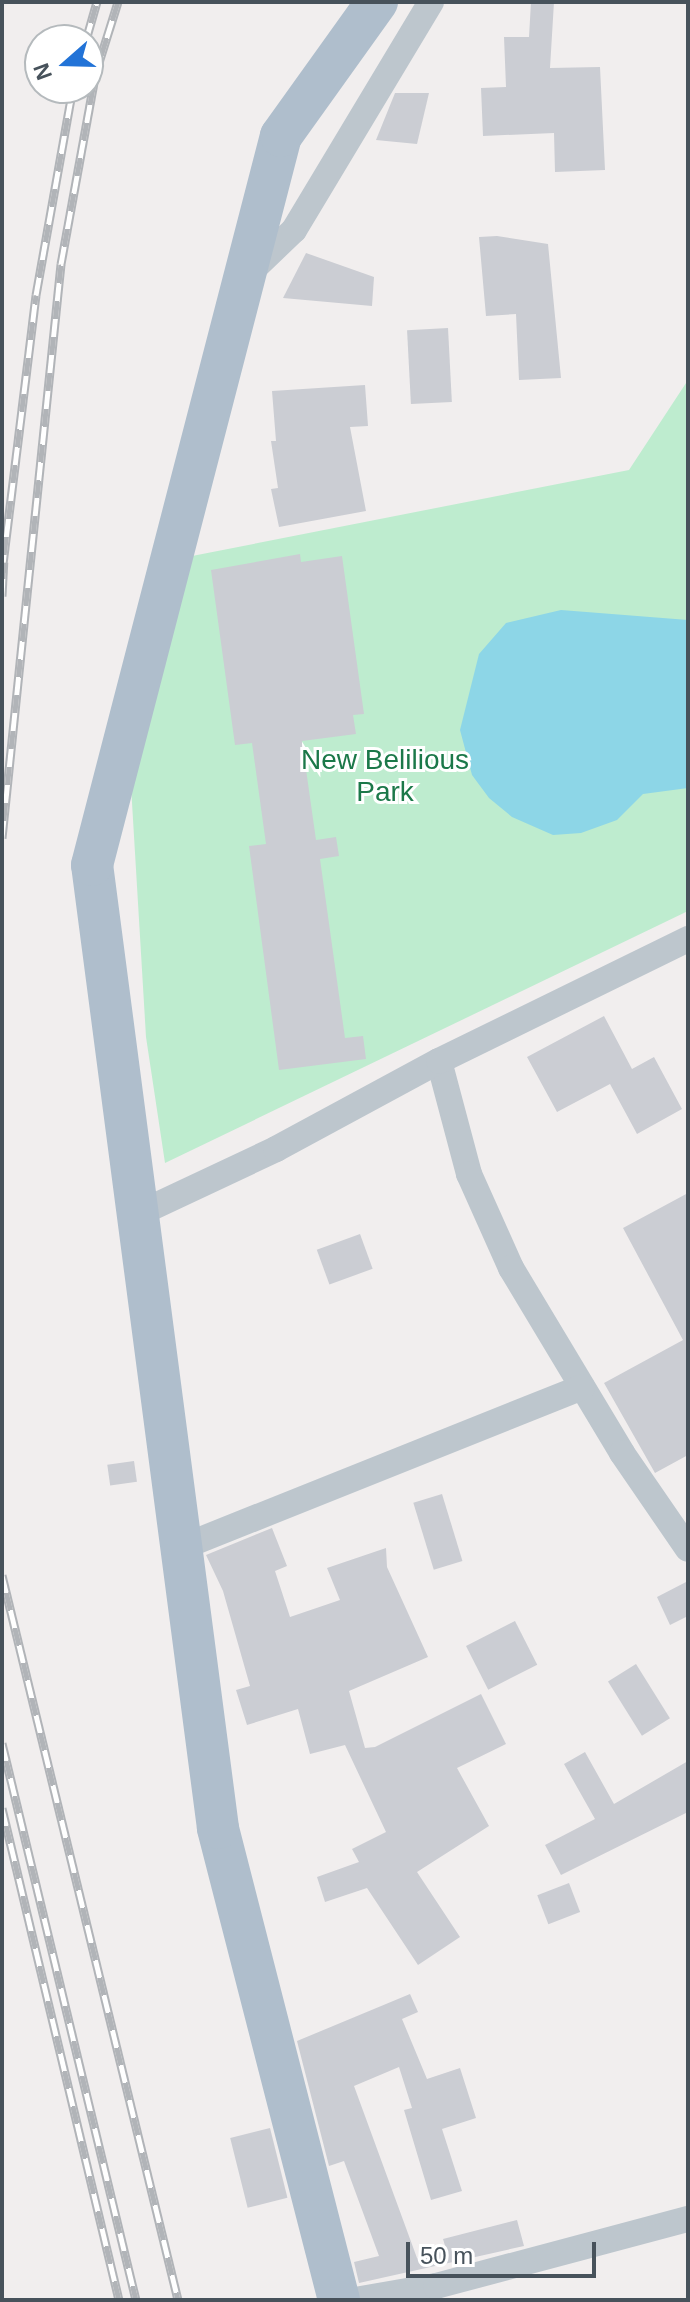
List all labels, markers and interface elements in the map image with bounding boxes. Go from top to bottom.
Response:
north arrow [24,24,104,104]
text: N [28,60,57,83]
park label: New Belilious Park [301,743,469,809]
scale bar [410,2226,600,2276]
text: 50 m [420,2242,473,2269]

